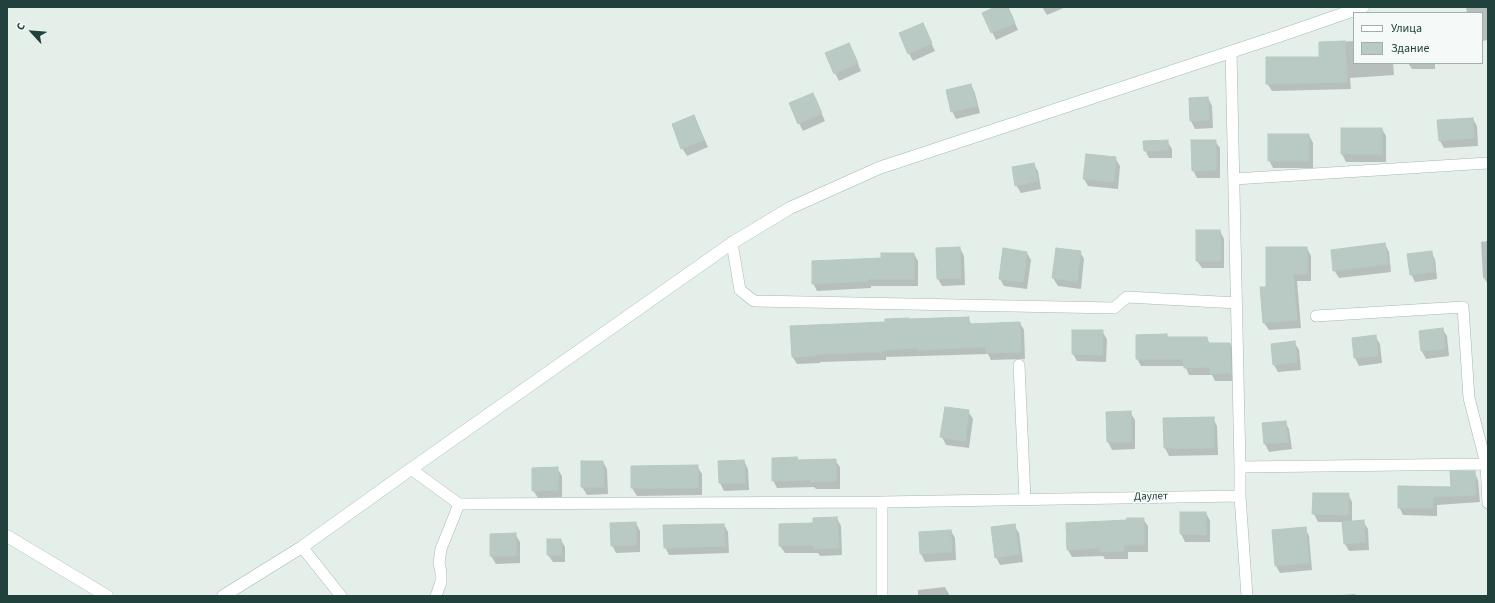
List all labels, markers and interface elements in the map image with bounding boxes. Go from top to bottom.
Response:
north arrow [12,12,52,52]
legend [1353,12,1483,64]
text: С [13,20,29,33]
text: Улица [1391,20,1422,37]
text: Здание [1391,40,1430,57]
street label: Даулет [1134,490,1168,504]

